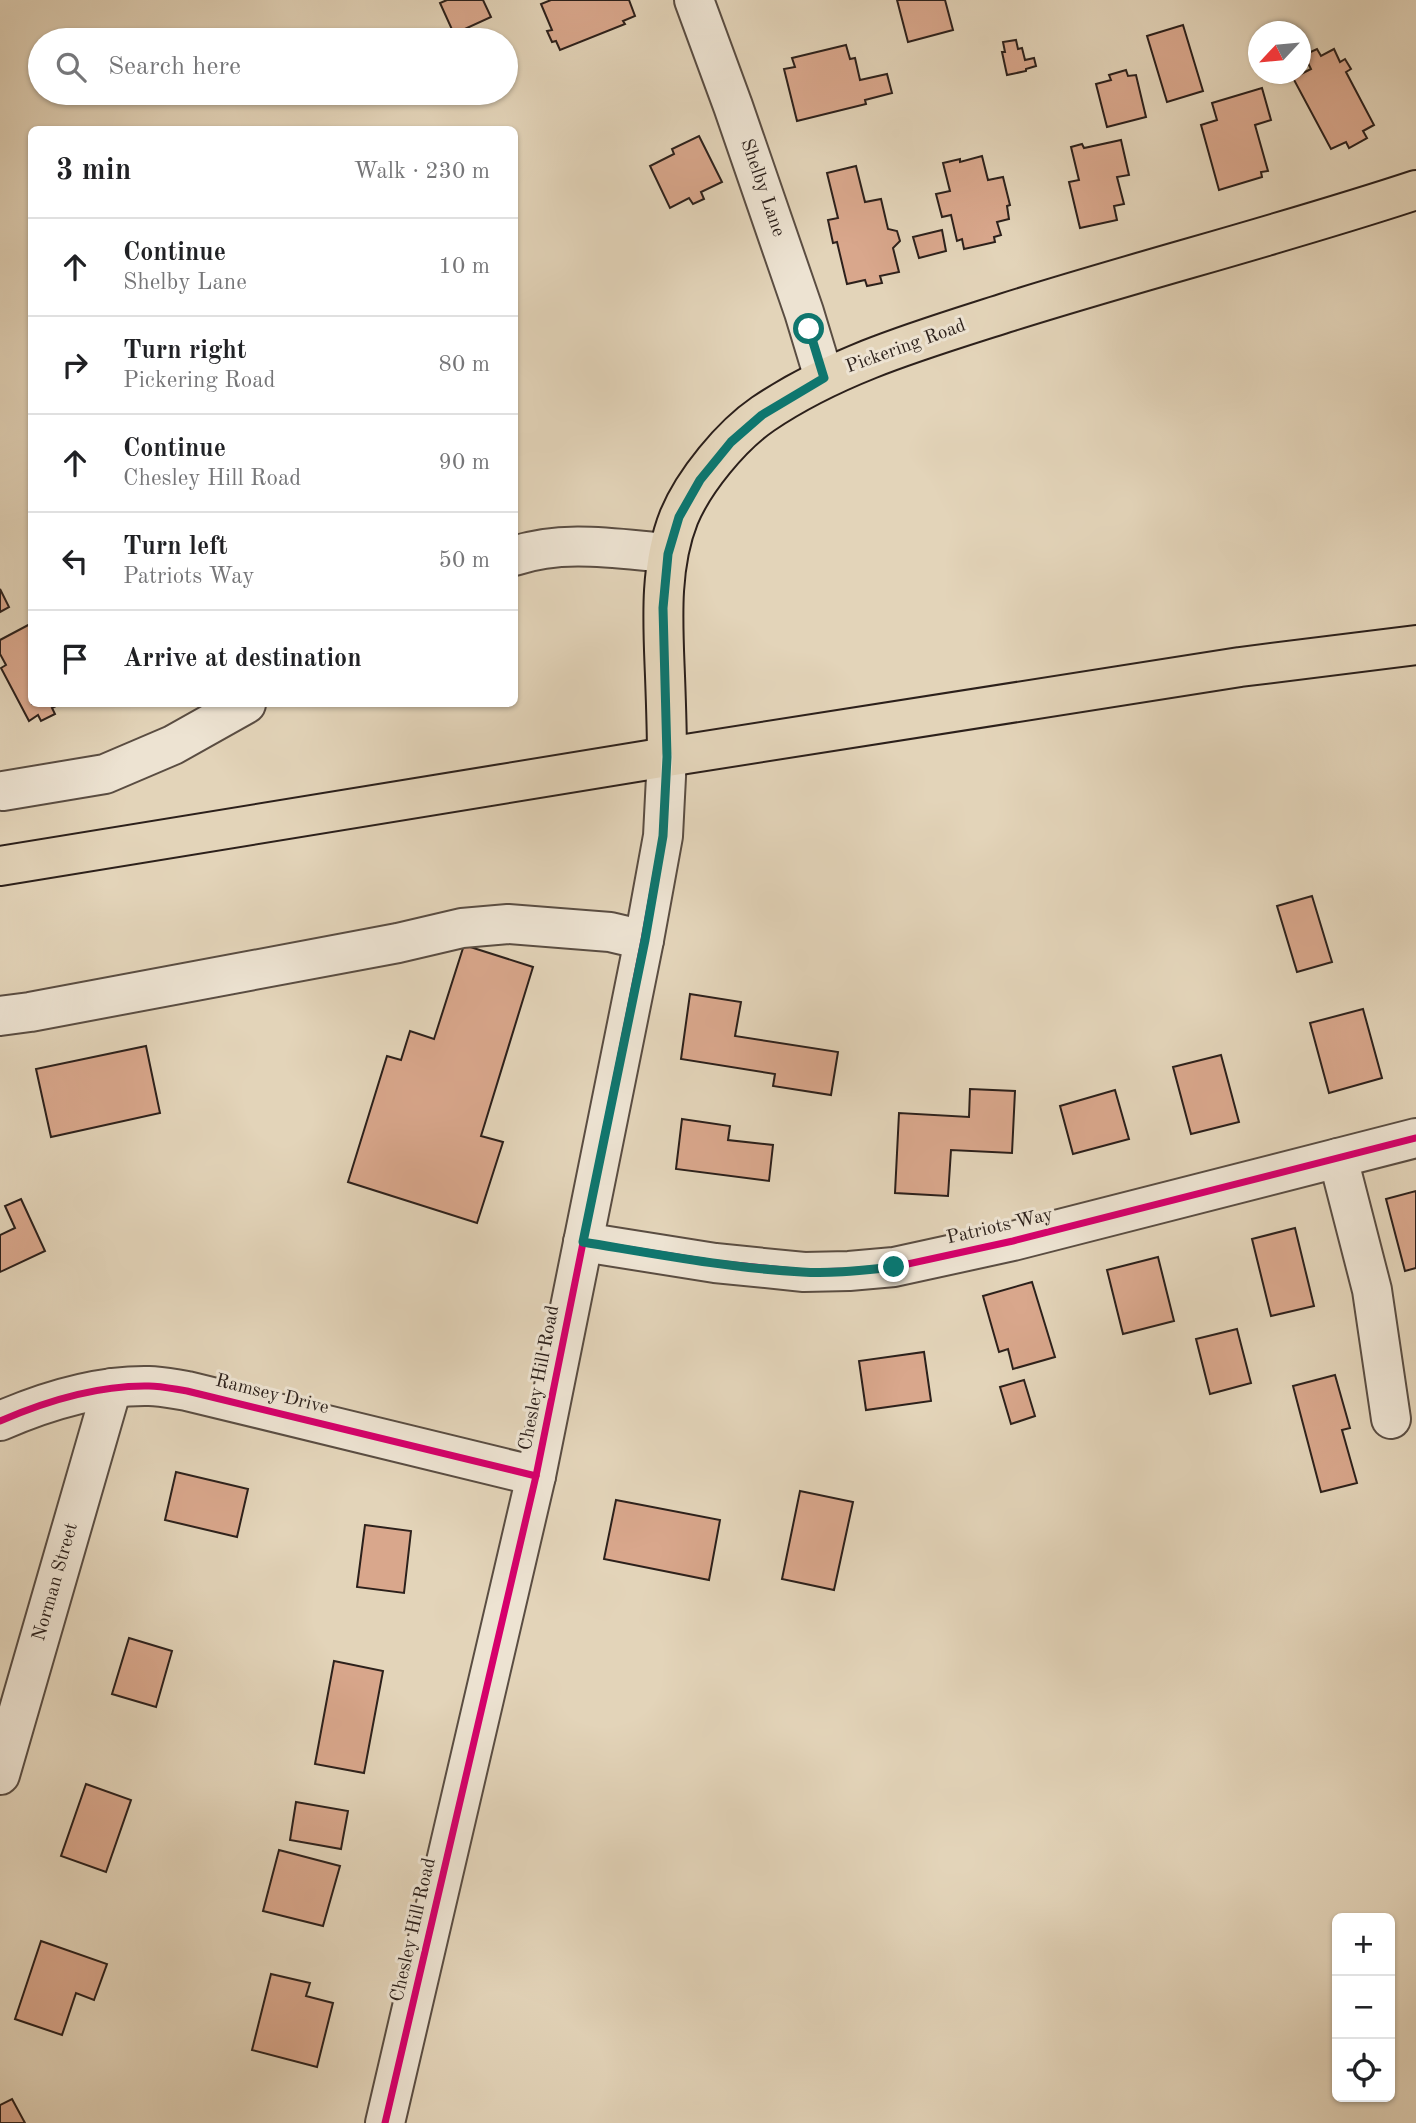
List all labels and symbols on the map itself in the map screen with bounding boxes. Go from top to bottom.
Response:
north arrow [1248,21,1311,84]
street label: Shelby Lane [736,137,788,239]
route start [793,313,824,344]
street label: Pickering Road [844,316,969,377]
street label: Patriots Way [945,1206,1055,1248]
route end [878,1251,909,1282]
street label: Chesley Hill Road [517,1304,563,1452]
street label: Ramsey Drive [213,1372,331,1418]
street label: Norman Street [30,1521,82,1643]
street label: Chesley Hill Road [388,1856,440,2004]

